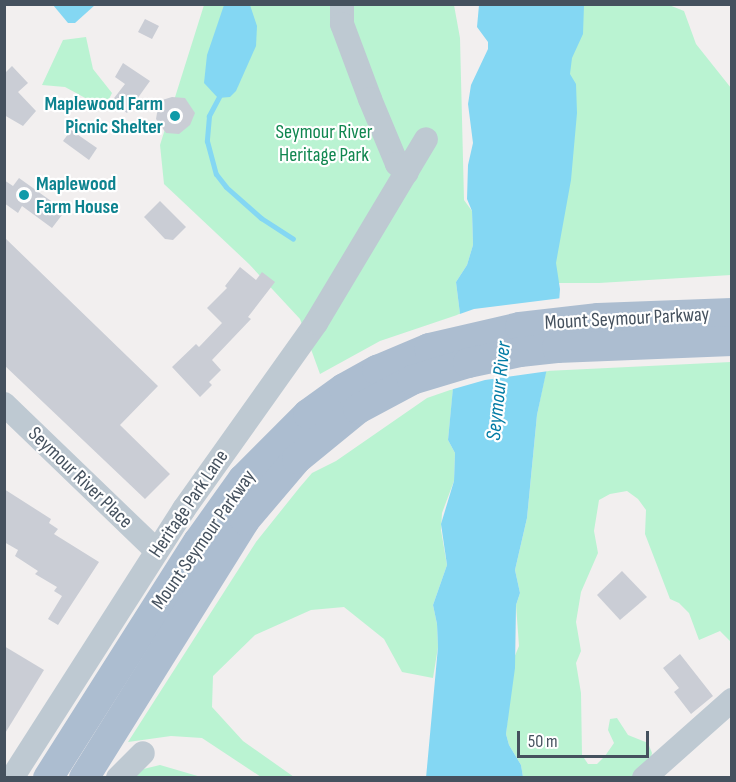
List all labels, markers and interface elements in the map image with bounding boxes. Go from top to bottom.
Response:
place label: Maplewood Farm Picnic Shelter [44,92,163,139]
marker: Maplewood Farm Picnic Shelter [168,109,182,123]
park label: Seymour River Heritage Park [276,120,372,167]
place label: Maplewood Farm House [36,172,119,219]
marker: Maplewood Farm House [17,188,31,202]
street label: Mount Seymour Parkway [544,303,710,335]
water label: Seymour River [481,340,517,442]
street label: Seymour River Place [23,422,137,534]
street label: Heritage Park Lane [144,446,234,562]
street label: Mount Seymour Parkway [147,466,261,614]
scale bar [520,719,652,757]
text: 50 m [528,731,558,752]

